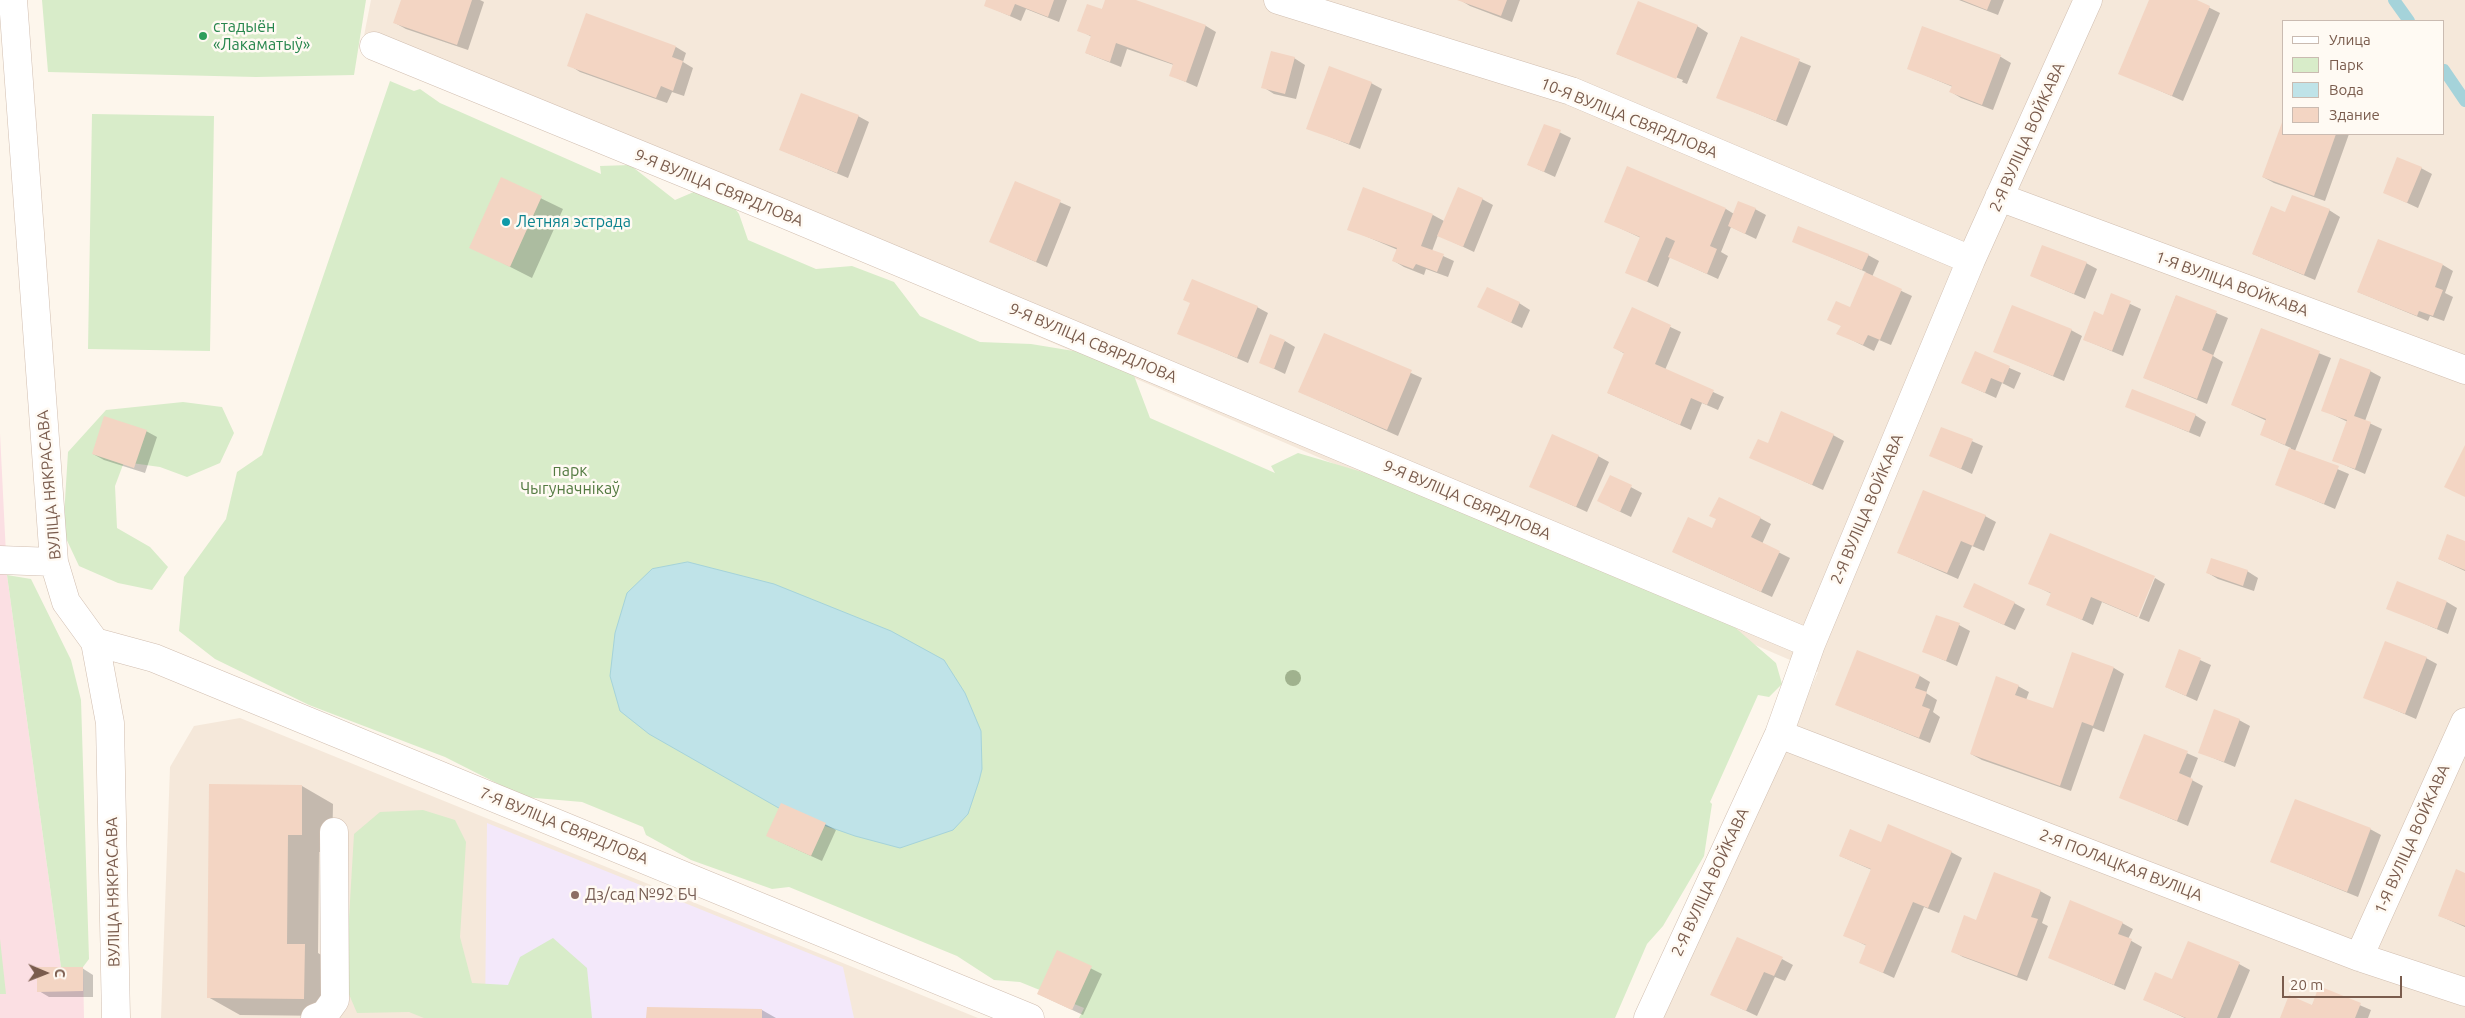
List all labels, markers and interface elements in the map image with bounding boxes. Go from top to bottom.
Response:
place label: стадыён «Лакаматыў» [213,17,310,55]
legend [2282,20,2445,135]
marker: стадыён «Лакаматыў» [197,30,209,42]
text: Улица [2329,31,2371,48]
text: Парк [2329,56,2364,73]
street label: 2-Я ВУЛІЦА ВОЙКАВА [1985,59,2069,215]
street label: 10-Я ВУЛІЦА СВЯРДЛОВА [1538,74,1720,162]
text: Вода [2329,81,2364,98]
text: Здание [2329,106,2380,123]
street label: 9-Я ВУЛІЦА СВЯРДЛОВА [632,145,806,231]
place label: Летняя эстрада [516,212,631,232]
marker: Летняя эстрада [500,216,512,228]
street label: 1-Я ВУЛІЦА ВОЙКАВА [2153,247,2311,321]
street label: 9-Я ВУЛІЦА СВЯРДЛОВА [1006,299,1180,387]
street label: ВУЛІЦА НЯКРАСАВА [33,409,65,561]
street label: 2-Я ВУЛІЦА ВОЙКАВА [1827,431,1907,587]
street label: 9-Я ВУЛІЦА СВЯРДЛОВА [1380,456,1554,544]
park label: парк Чыгуначнікаў [520,461,620,499]
street label: 1-Я ВУЛІЦА ВОЙКАВА [2370,761,2454,917]
street label: 7-Я ВУЛІЦА СВЯРДЛОВА [477,783,651,869]
street label: 2-Я ВУЛІЦА ВОЙКАВА [1667,805,1753,959]
street label: ВУЛІЦА НЯКРАСАВА [102,817,124,967]
street label: 2-Я ПОЛАЦКАЯ ВУЛІЦА [2037,825,2205,905]
place label: Дз/сад №92 БЧ [585,885,697,905]
marker: Дз/сад №92 БЧ [569,889,581,901]
north arrow [20,948,70,998]
scale bar [2285,966,2405,998]
text: С [52,969,68,978]
text: 20 m [2290,976,2323,993]

